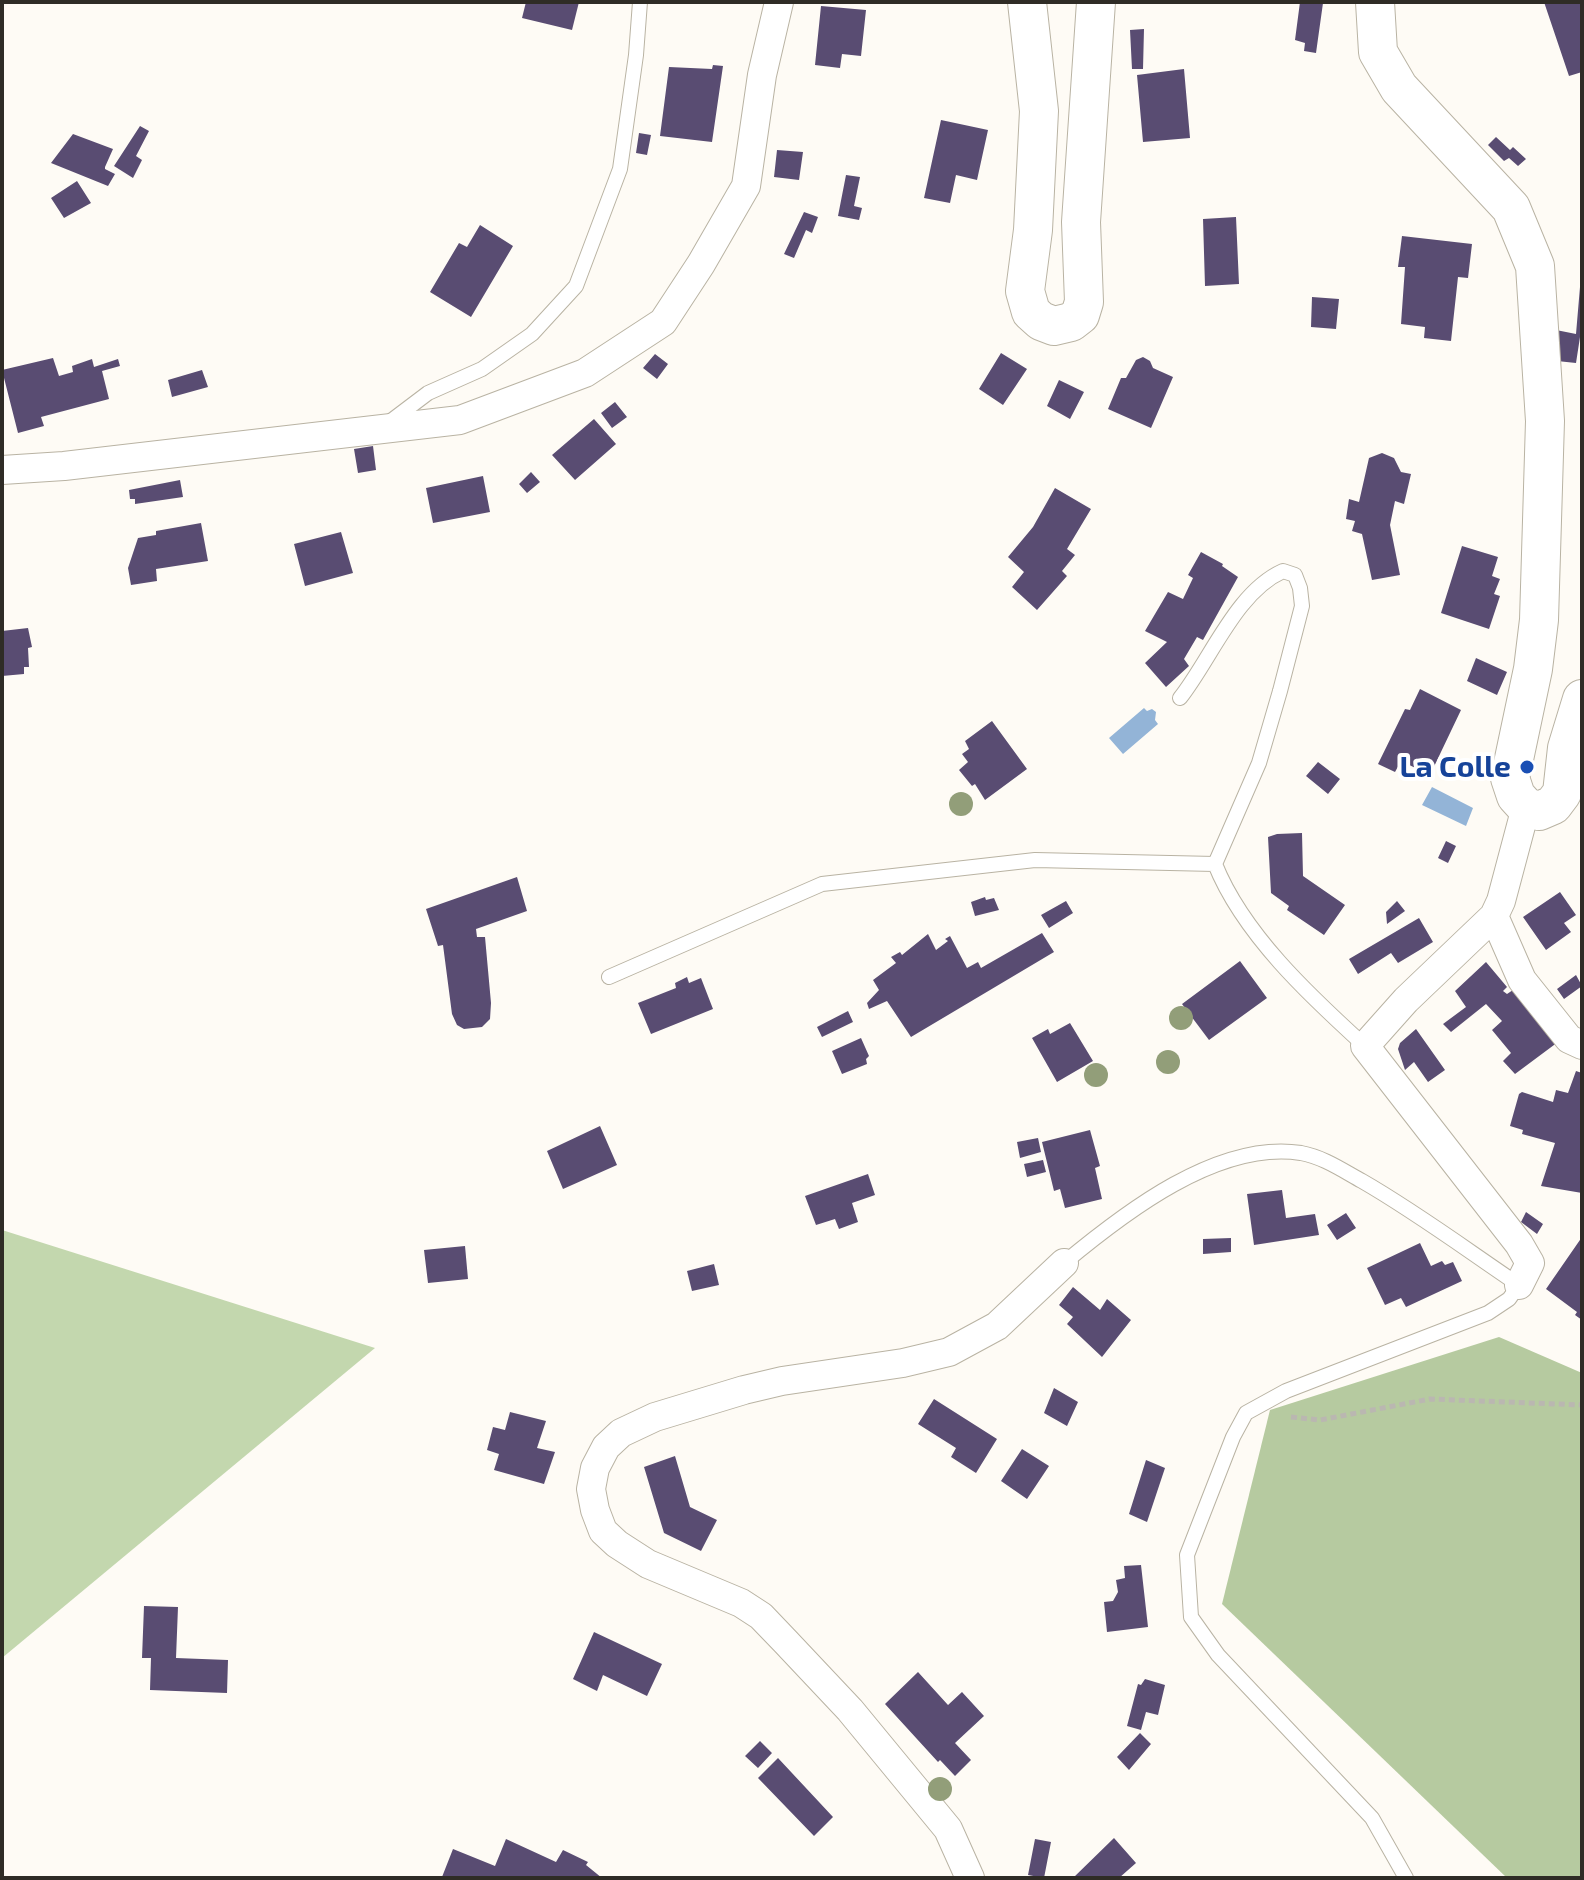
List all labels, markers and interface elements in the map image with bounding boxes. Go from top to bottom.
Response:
place label: La Colle [1399,749,1511,785]
marker: La Colle [1518,758,1536,776]

